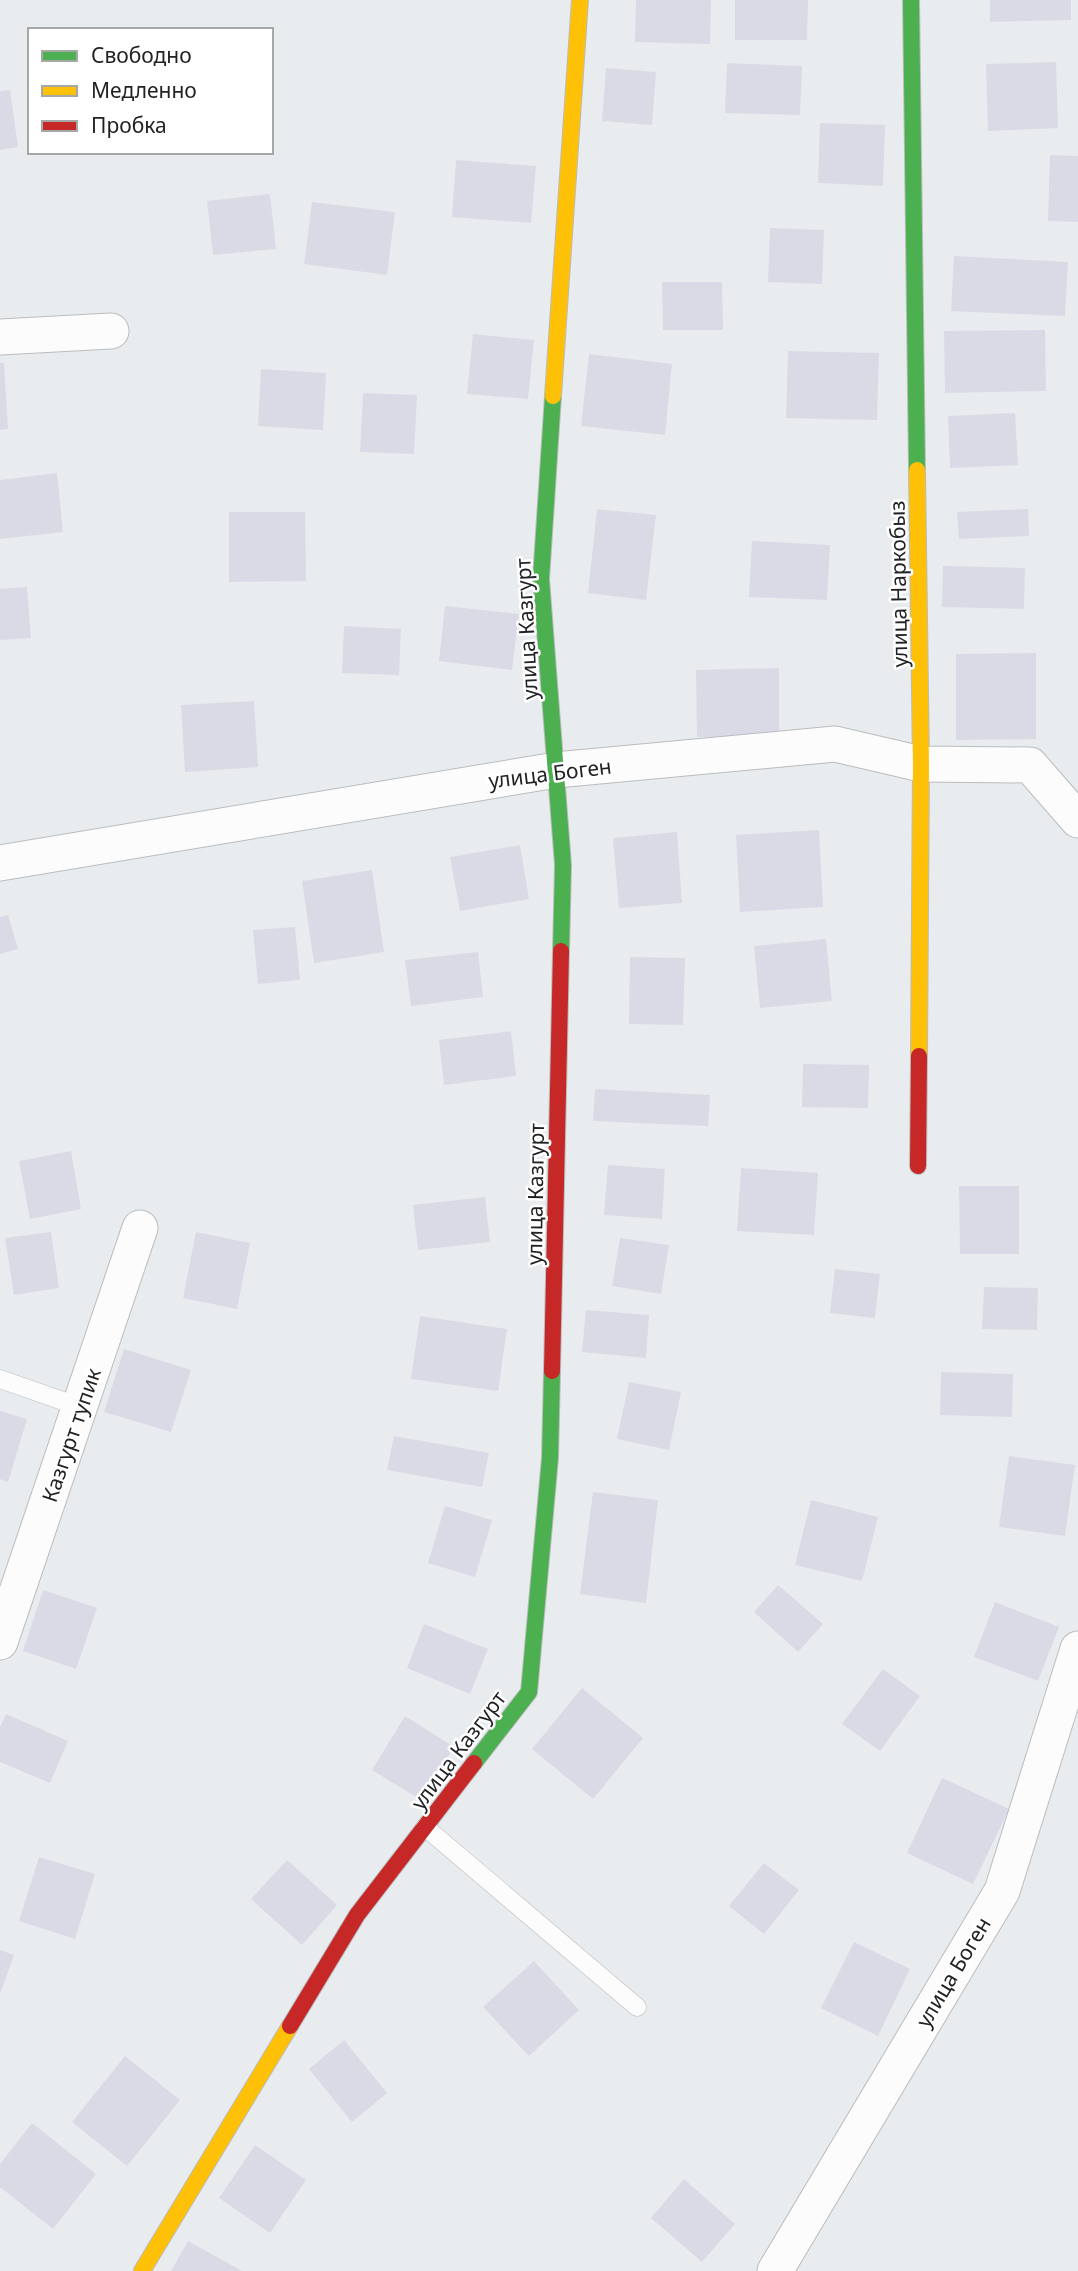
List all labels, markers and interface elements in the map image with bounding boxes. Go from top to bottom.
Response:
legend [28,28,273,154]
text: Свободно [91,41,192,69]
text: Медленно [91,76,197,104]
text: Пробка [91,111,167,139]
street label: улица Наркобыз [883,500,913,668]
street label: улица Казгурт [508,557,544,701]
street label: улица Боген [487,752,613,794]
street label: улица Казгурт [520,1123,550,1265]
street label: Казгурт тупик [35,1364,107,1506]
street label: улица Казгурт [404,1685,512,1815]
street label: улица Боген [909,1912,997,2032]

